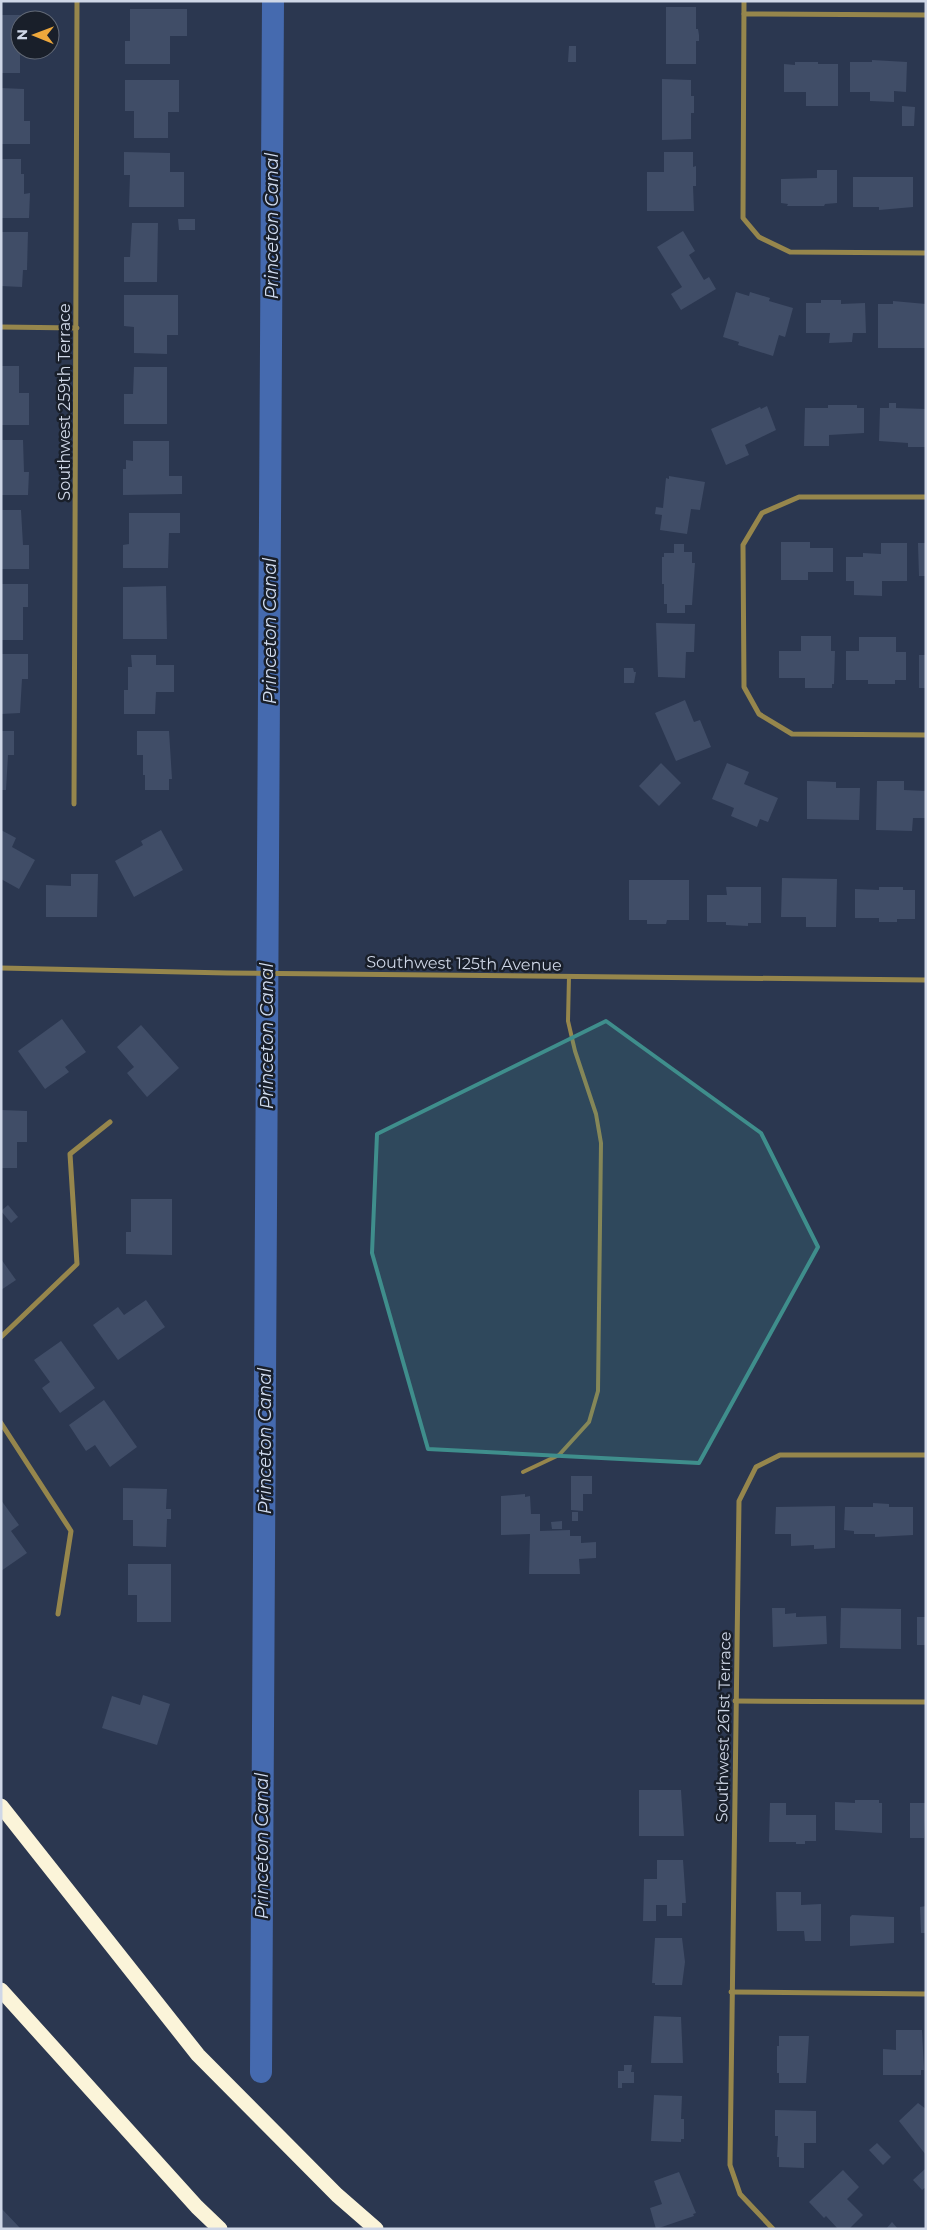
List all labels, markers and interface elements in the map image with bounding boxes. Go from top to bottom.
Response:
north arrow [10,10,60,60]
text: N [13,29,31,41]
water label: Princeton Canal [261,153,283,299]
street label: Southwest 259th Terrace [55,303,74,501]
water label: Princeton Canal [259,558,281,704]
street label: Southwest 125th Avenue [366,952,562,975]
water label: Princeton Canal [256,963,278,1109]
water label: Princeton Canal [254,1368,276,1514]
street label: Southwest 261st Terrace [712,1631,735,1823]
water label: Princeton Canal [251,1773,273,1919]

